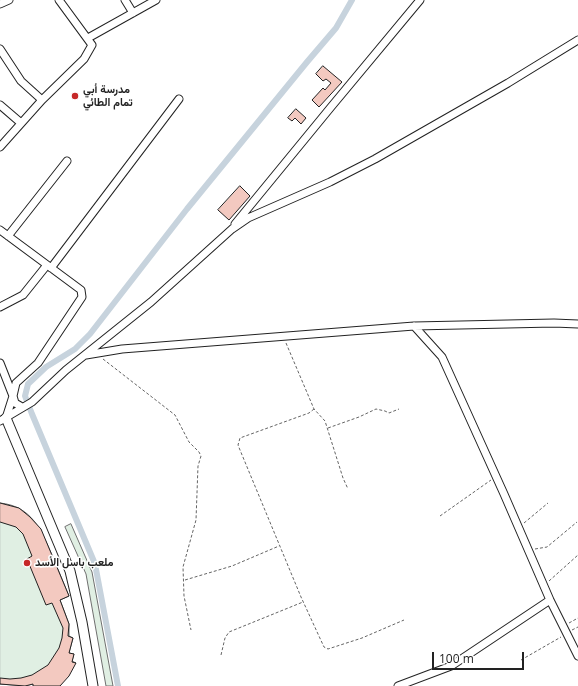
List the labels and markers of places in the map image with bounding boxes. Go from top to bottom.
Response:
place label: مدرسة أبي تمام الطائي [83,83,133,109]
marker: مدرسة أبي تمام الطائي [70,91,80,101]
place label: ملعب باسل الأسد [35,556,114,570]
marker: ملعب باسل الأسد [22,558,32,568]

